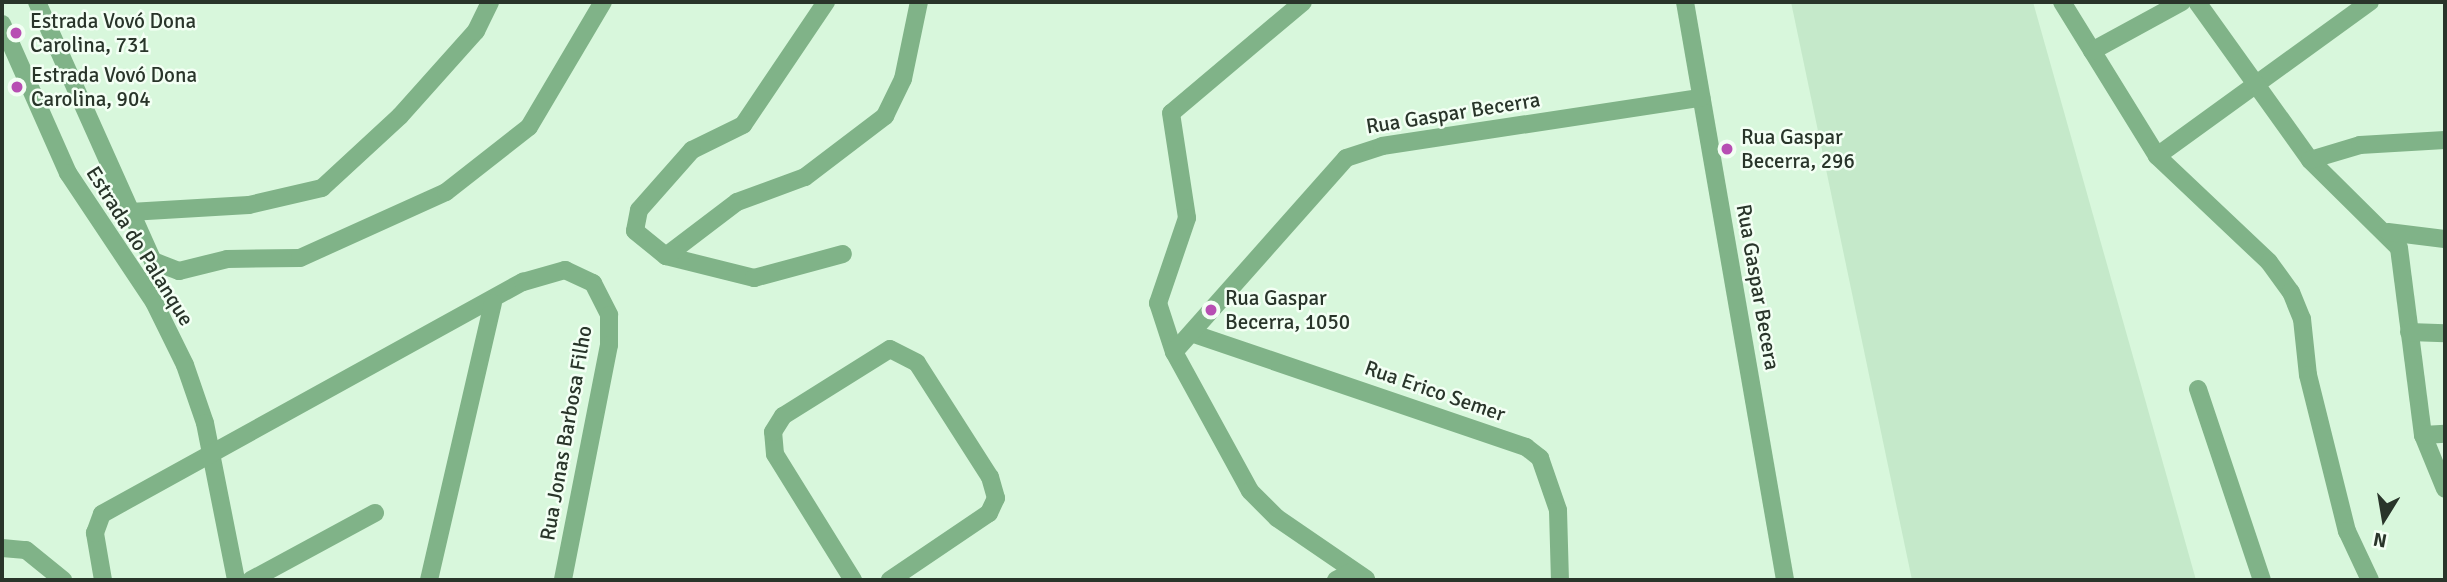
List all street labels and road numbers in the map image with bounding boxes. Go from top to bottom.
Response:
street label: Rua Gaspar Becerra [1364,87,1542,139]
street label: Estrada do Palanque [81,162,199,330]
street label: Rua Gaspar Becera [1731,202,1785,372]
street label: Rua Jonas Barbosa Filho [535,324,597,542]
street label: Rua Erico Semer [1361,355,1509,427]

